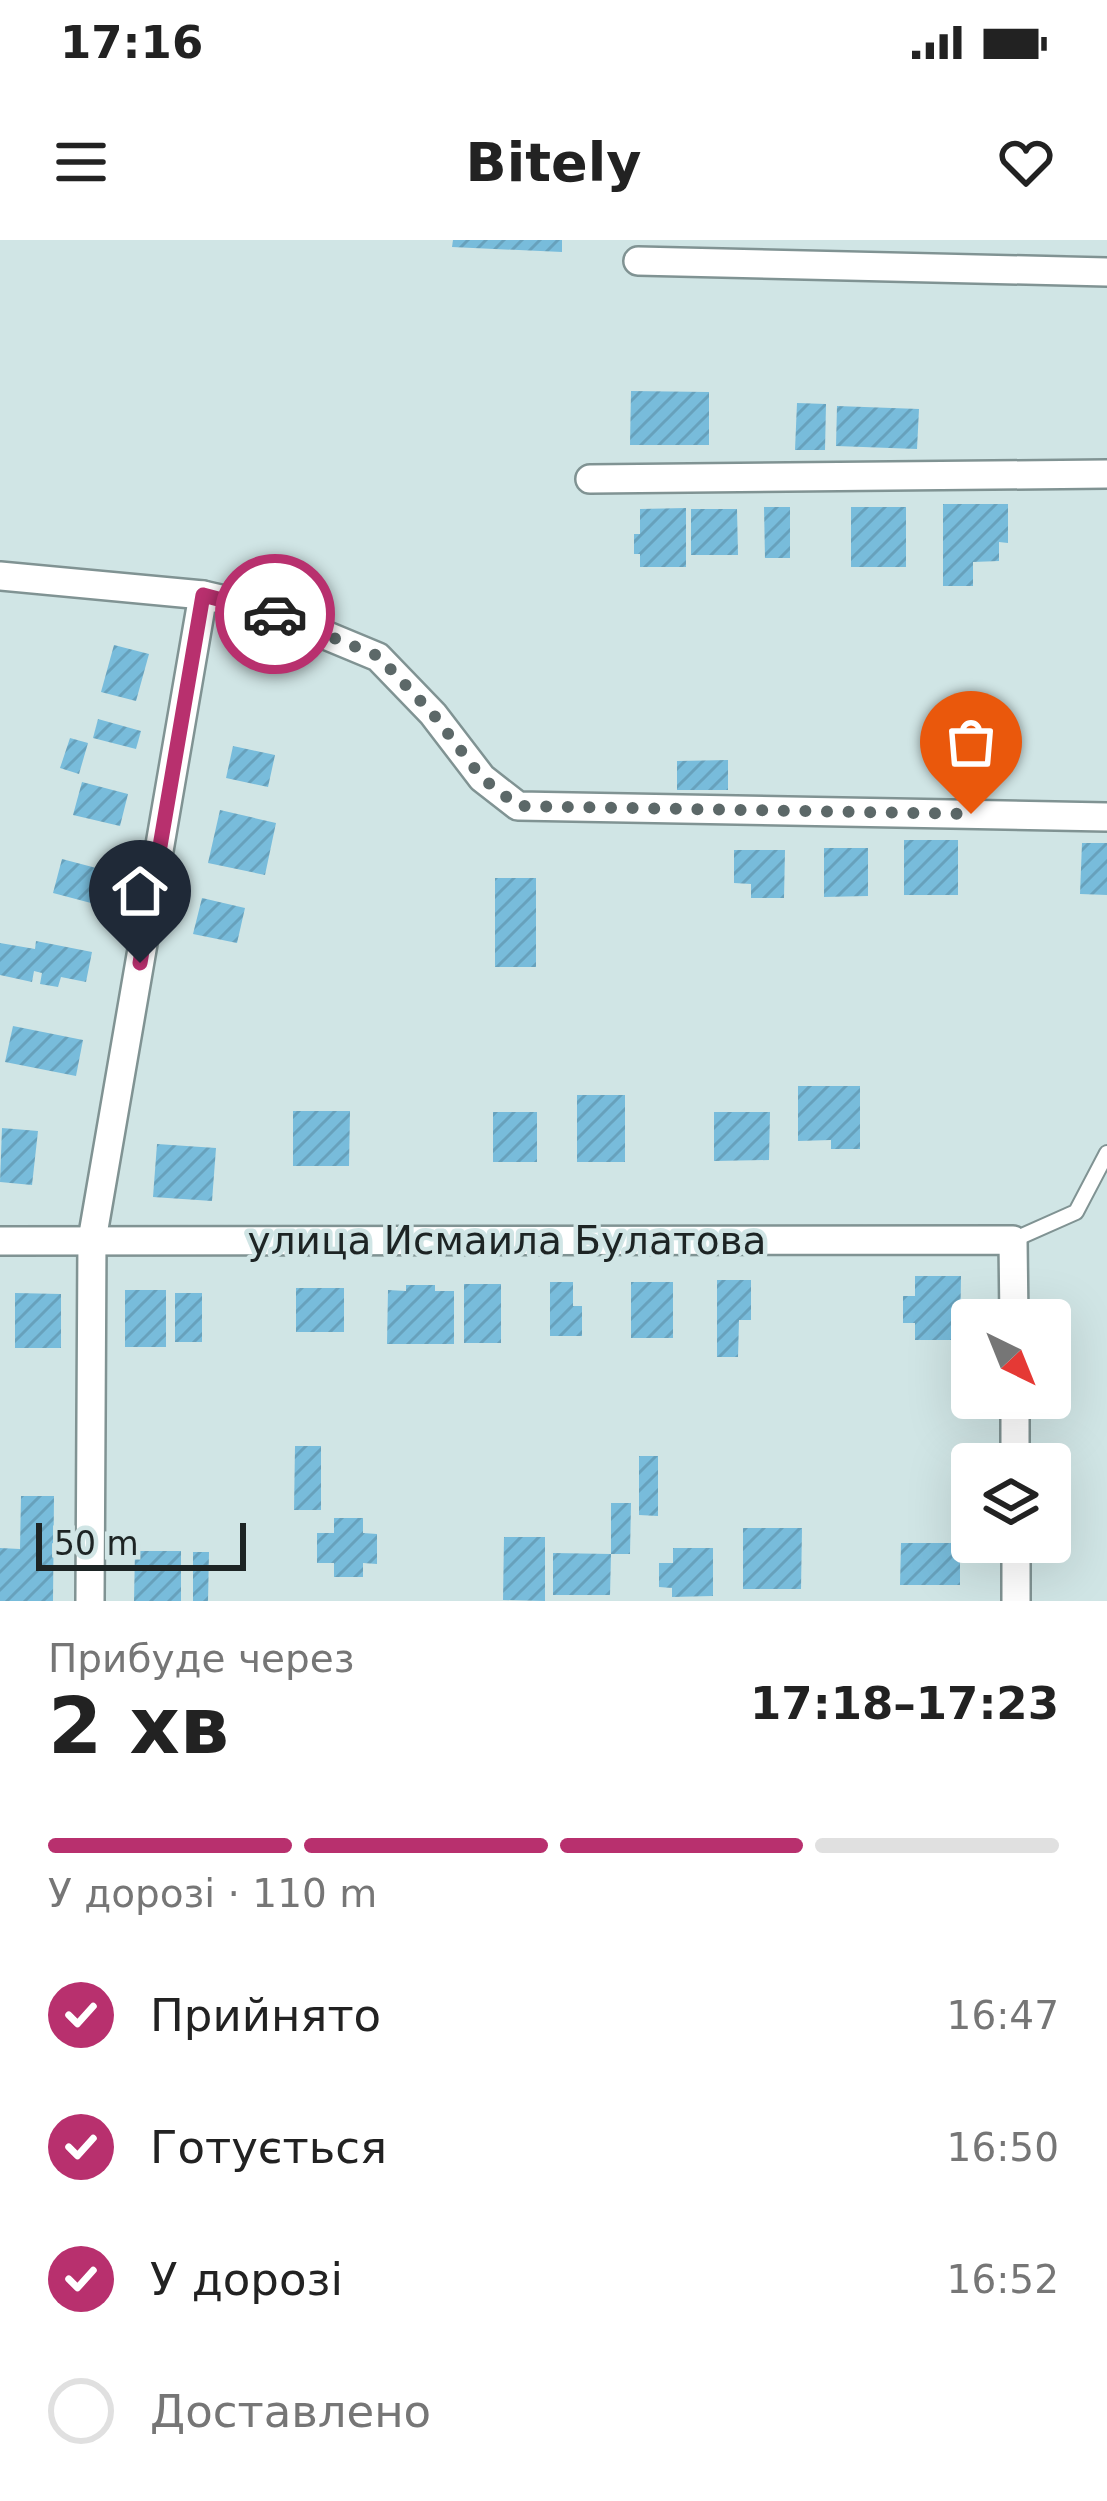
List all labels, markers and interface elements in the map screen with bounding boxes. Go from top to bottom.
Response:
text: 17:16 [60,16,203,69]
icon: menu [48,129,114,195]
icon: heart [993,129,1059,195]
text: Bitely [466,131,641,194]
courier [215,554,335,674]
icon: car [242,581,308,647]
pin [920,691,1022,814]
icon: bag [938,709,1004,775]
pin [89,840,191,963]
icon: home [107,858,173,924]
street label: улица Исмаила Булатова [248,1218,766,1263]
north arrow [951,1299,1071,1419]
map controls [951,1299,1071,1563]
button: layers [951,1443,1071,1563]
scale bar [36,1517,246,1570]
text: 50 m [54,1524,139,1563]
text: Прибуде через [48,1636,354,1681]
text: 17:18–17:23 [750,1677,1059,1730]
text: 2 хв [48,1681,229,1771]
text: У дорозі · 110 m [48,1871,377,1916]
icon: check [48,1982,114,2048]
text: Прийнято [150,1989,381,2042]
text: 16:47 [947,1993,1059,2038]
icon: check [48,2114,114,2180]
text: Готується [150,2121,387,2174]
text: 16:50 [947,2125,1059,2170]
icon: check [48,2246,114,2312]
text: У дорозі [150,2253,343,2306]
text: 16:52 [947,2257,1059,2302]
text: Доставлено [150,2385,431,2438]

